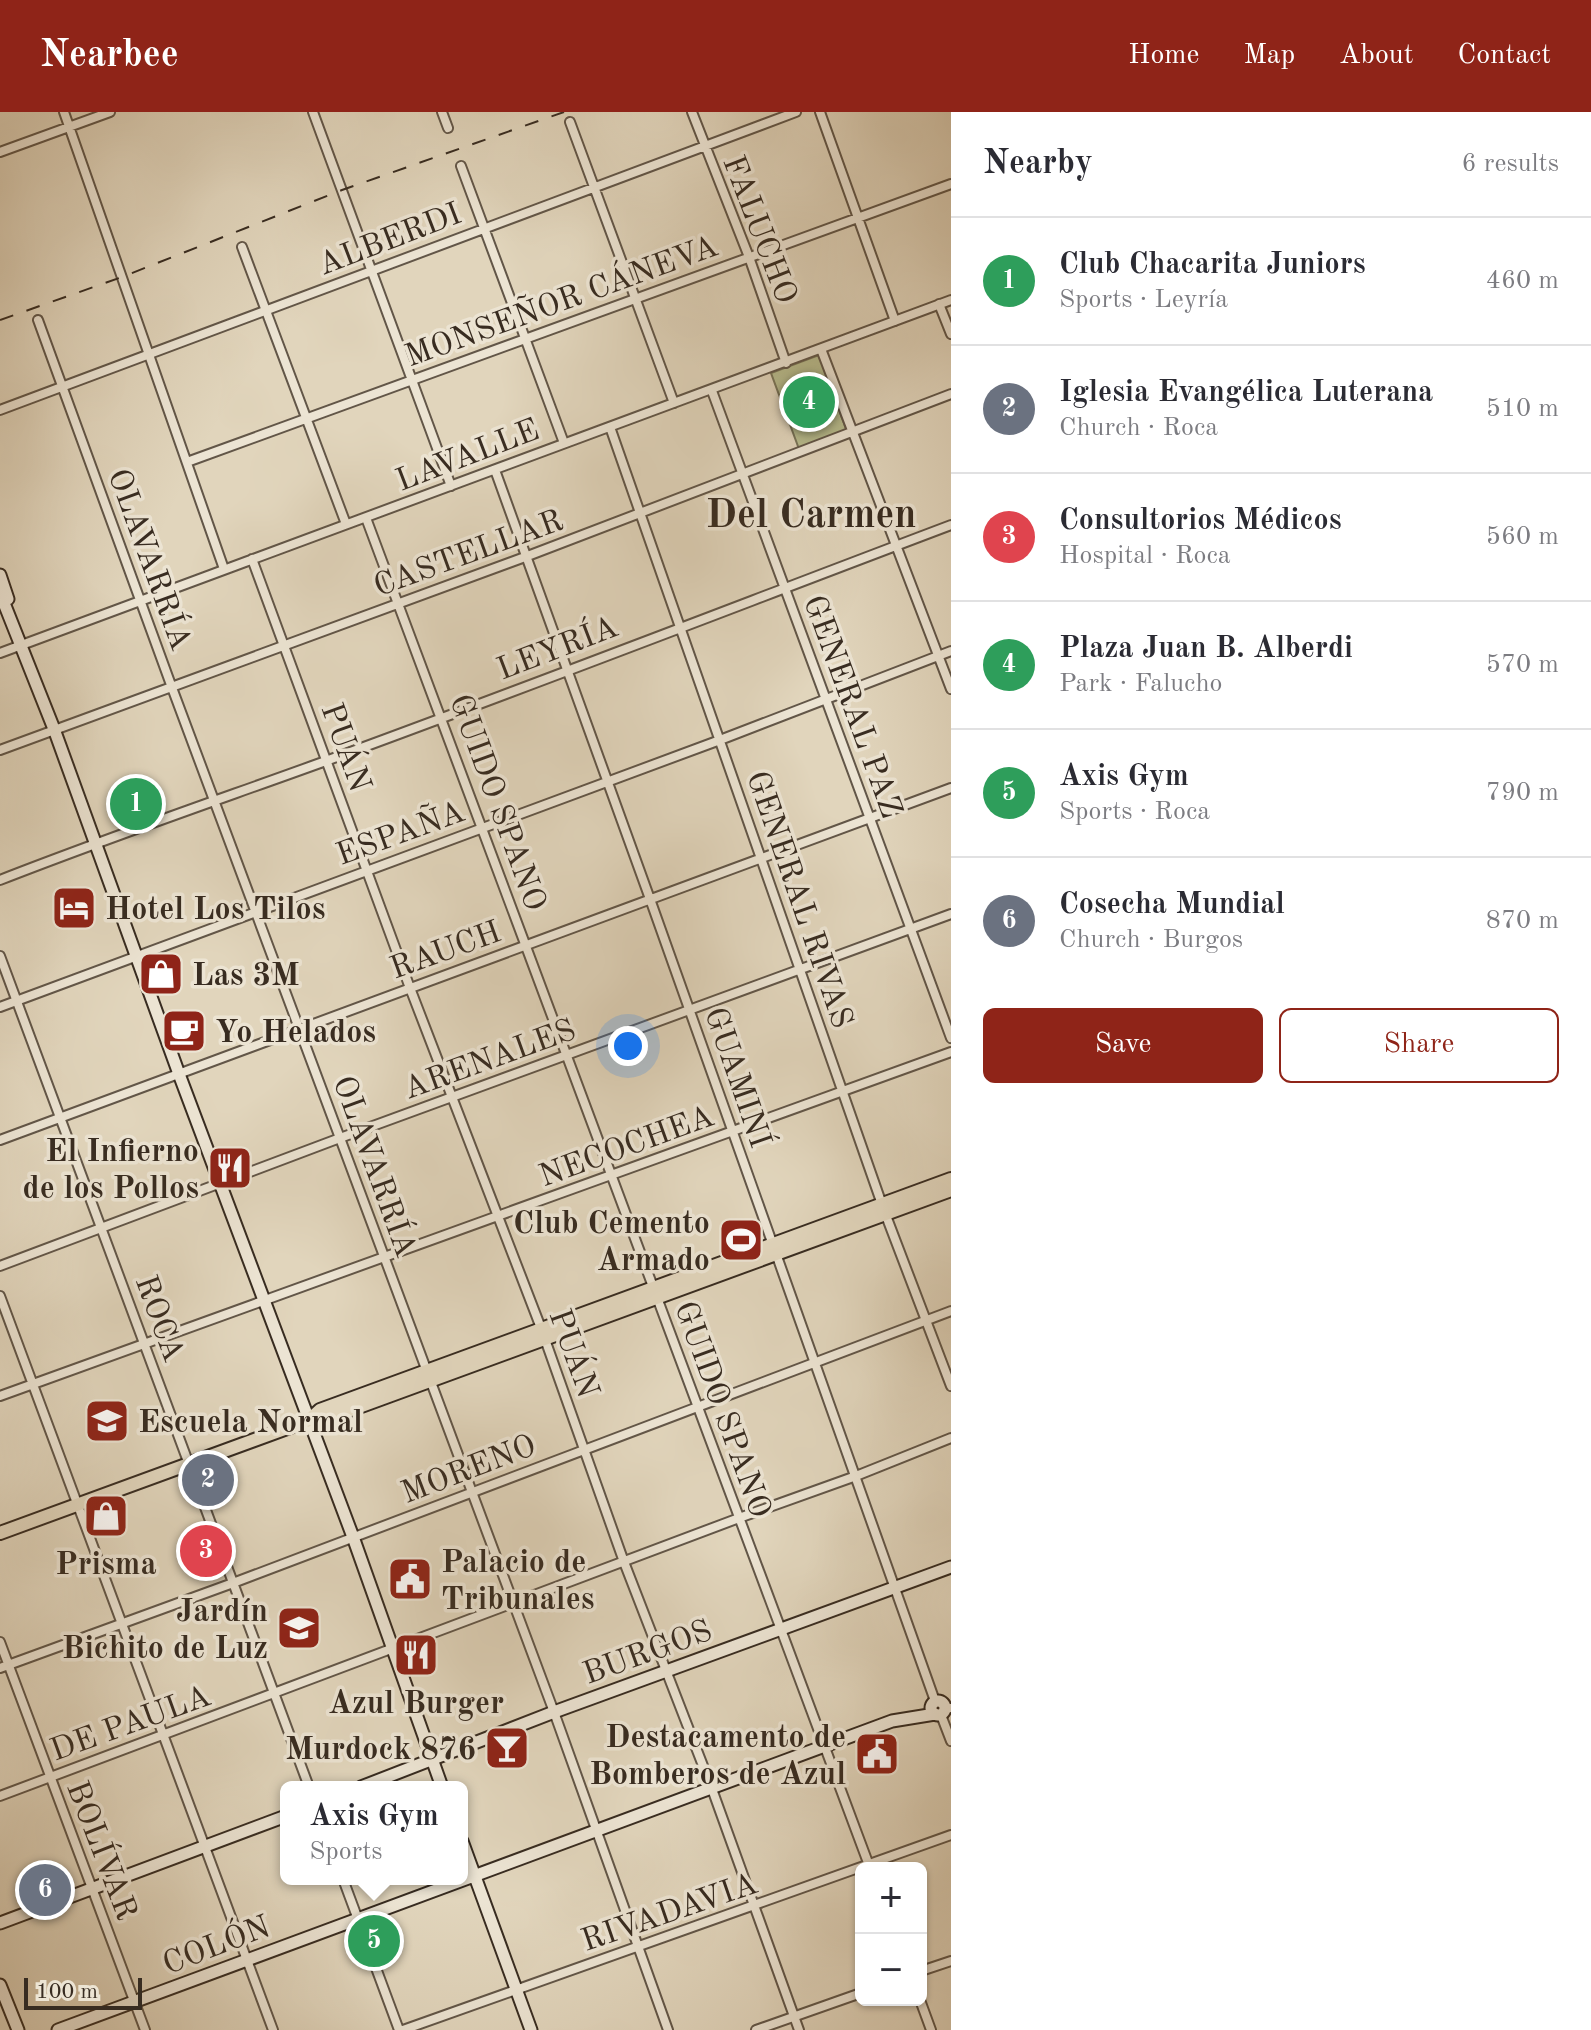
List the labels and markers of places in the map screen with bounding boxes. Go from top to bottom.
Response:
pin: 4 [783,372,835,432]
pin: 1 [110,774,162,834]
hotel icon: Hotel Los Tilos [50,884,98,932]
place label: Hotel Los Tilos [105,895,325,927]
shop icon: Las 3M [137,950,185,998]
place label: Las 3M [192,961,299,993]
cafe icon: Yo Helados [160,1007,208,1055]
place label: Yo Helados [215,1018,376,1050]
place label: El Infierno de los Pollos [22,1137,199,1206]
restaurant icon: El Infierno de los Pollos [206,1144,254,1192]
place label: Club Cemento Armado [513,1209,710,1278]
sports icon: Club Cemento Armado [717,1216,765,1264]
school or university icon: Escuela Normal [83,1397,131,1445]
place label: Escuela Normal [138,1408,363,1440]
pin: 2 [182,1450,234,1510]
shop icon: Prisma [82,1492,130,1540]
pin: 3 [180,1521,232,1581]
place label: Palacio de Tribunales [441,1548,595,1617]
place label: Prisma [55,1550,157,1582]
public building icon: Palacio de Tribunales [386,1555,434,1603]
place label: Jardín Bichito de Luz [62,1597,268,1666]
school or university icon: Jardín Bichito de Luz [275,1604,323,1652]
restaurant icon: Azul Burger [392,1631,440,1679]
place label: Azul Burger [328,1689,504,1721]
place label: Destacamento de Bomberos de Azul [589,1723,846,1792]
bar icon: Murdock 876 [483,1724,531,1772]
public building icon: Destacamento de Bomberos de Azul [853,1730,901,1778]
place label: Murdock 876 [285,1735,476,1767]
pin: 6 [19,1860,71,1920]
pin: 5 [348,1911,400,1971]

